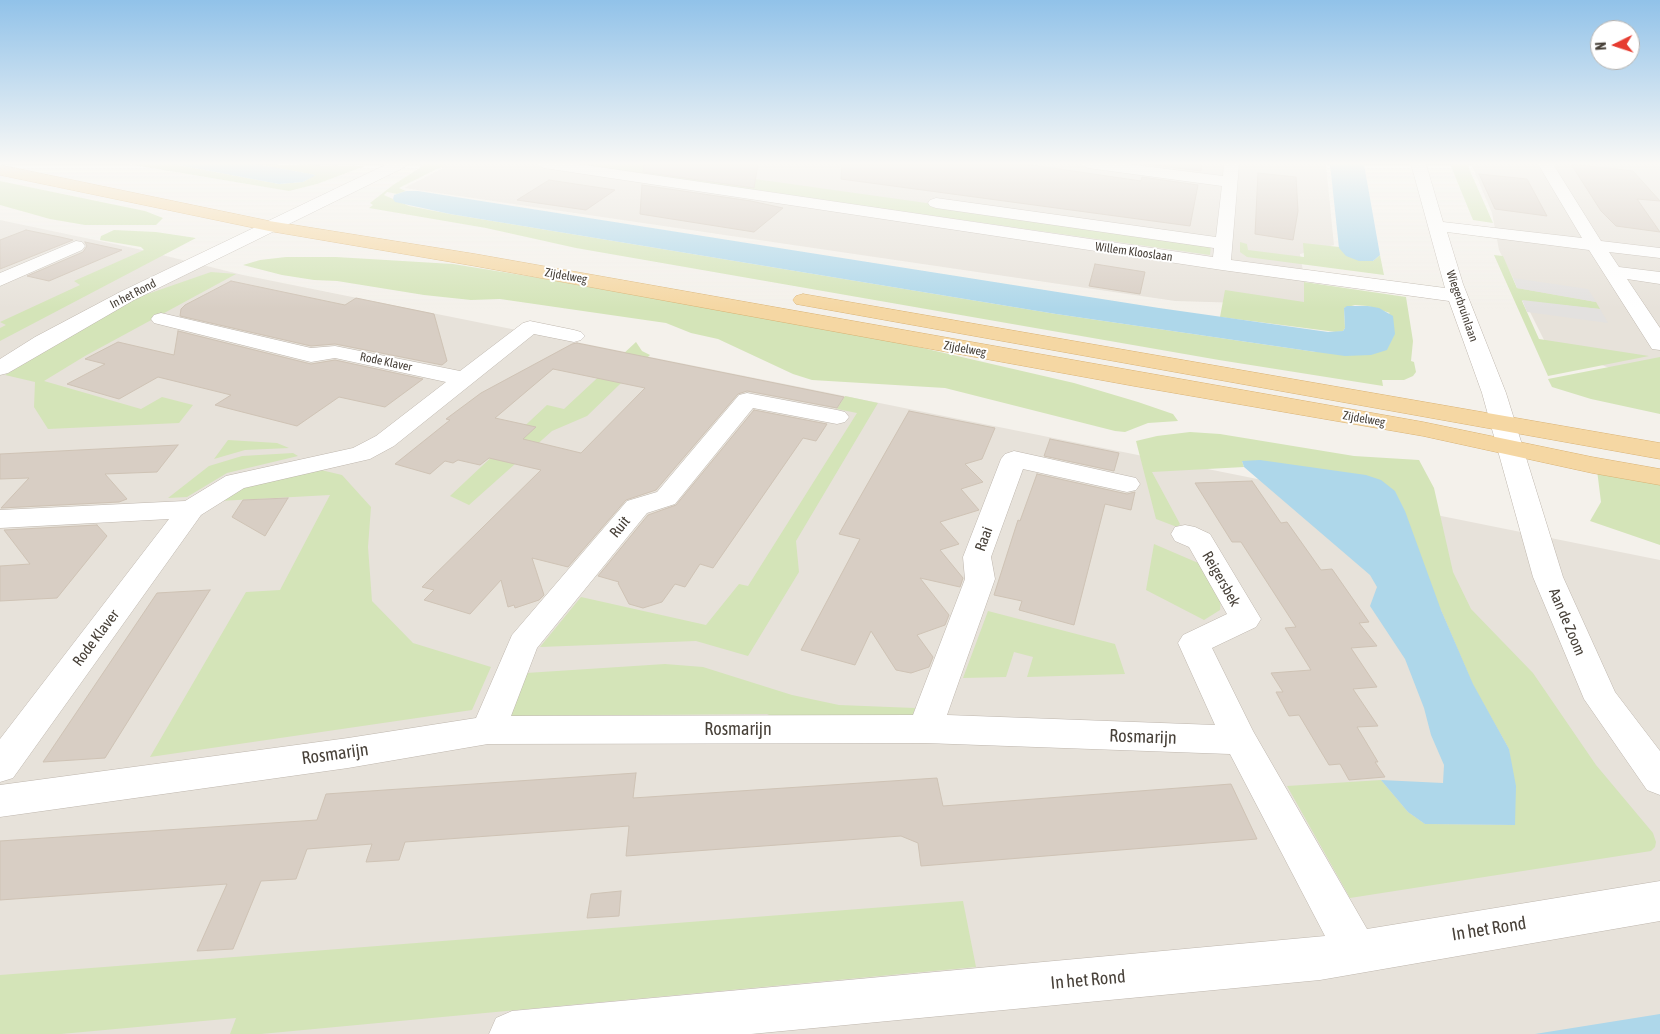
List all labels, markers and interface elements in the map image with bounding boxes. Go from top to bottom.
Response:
north arrow [1590,20,1640,70]
text: N [1593,41,1609,51]
street label: Willem Klooslaan [1094,239,1174,265]
street label: Zijdelweg [544,265,588,287]
street label: Wiegerbruinlaan [1443,268,1481,344]
street label: In het Rond [107,276,159,312]
street label: Zijdelweg [943,338,987,360]
street label: Rode Klaver [359,349,413,375]
street label: Zijdelweg [1342,408,1386,430]
street label: Ruit [606,513,634,541]
street label: Raai [971,524,997,554]
street label: Reigersbek [1198,548,1244,610]
street label: Aan de Zoom [1545,586,1589,658]
street label: Rode Klaver [69,606,123,670]
street label: Rosmarijn [704,718,772,740]
street label: Rosmarijn [1109,725,1177,749]
street label: Rosmarijn [300,739,370,769]
street label: In het Rond [1450,912,1528,946]
street label: In het Rond [1050,966,1126,994]

